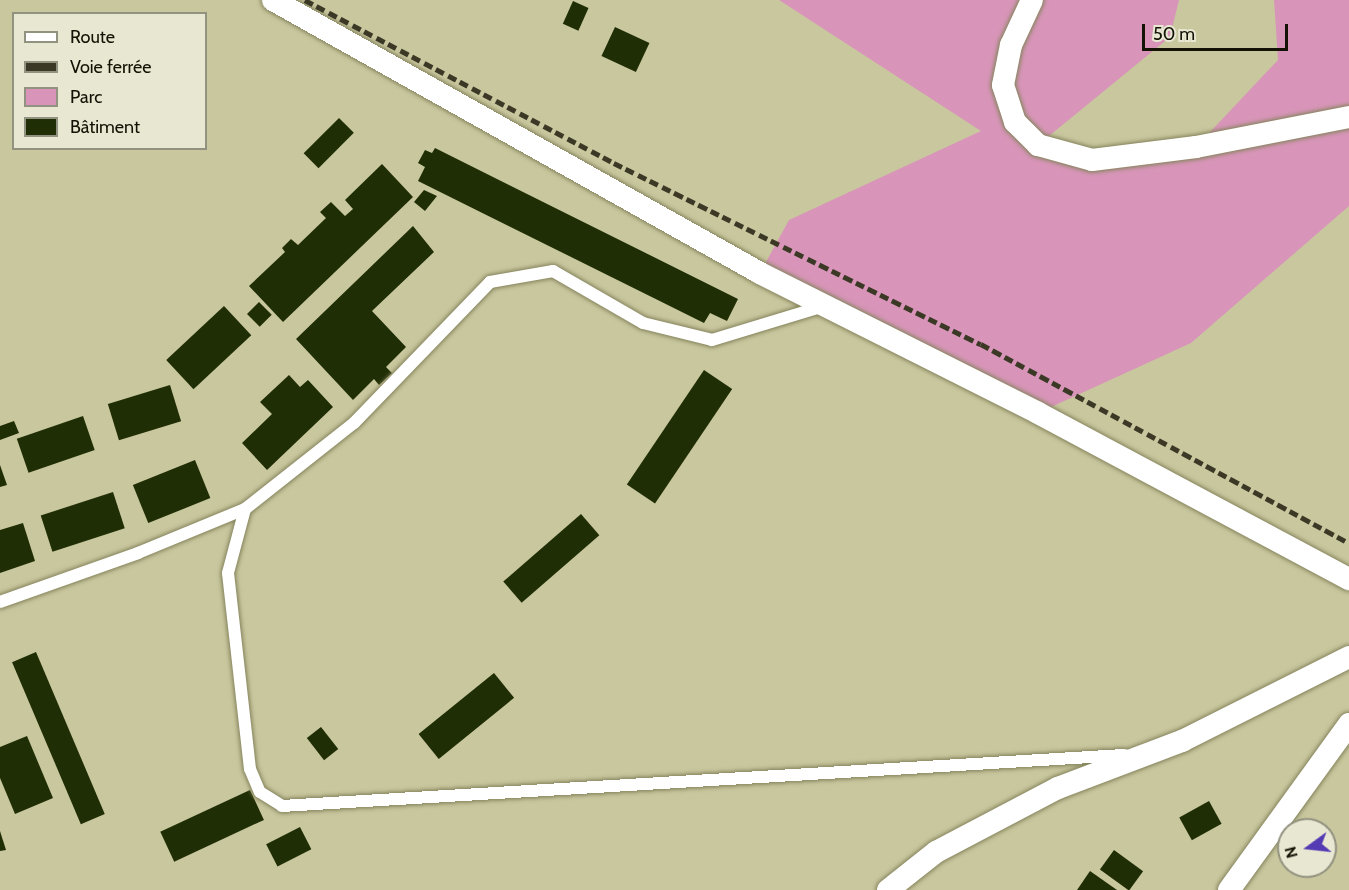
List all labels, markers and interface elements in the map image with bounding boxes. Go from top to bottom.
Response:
legend [12,12,207,150]
scale bar [1145,12,1290,50]
text: 50 m [1153,23,1195,45]
text: Route [70,26,115,48]
text: Voie ferrée [70,56,151,78]
text: Parc [70,86,102,108]
text: Bâtiment [70,116,140,138]
north arrow [1277,818,1337,878]
text: N [1280,844,1302,860]

